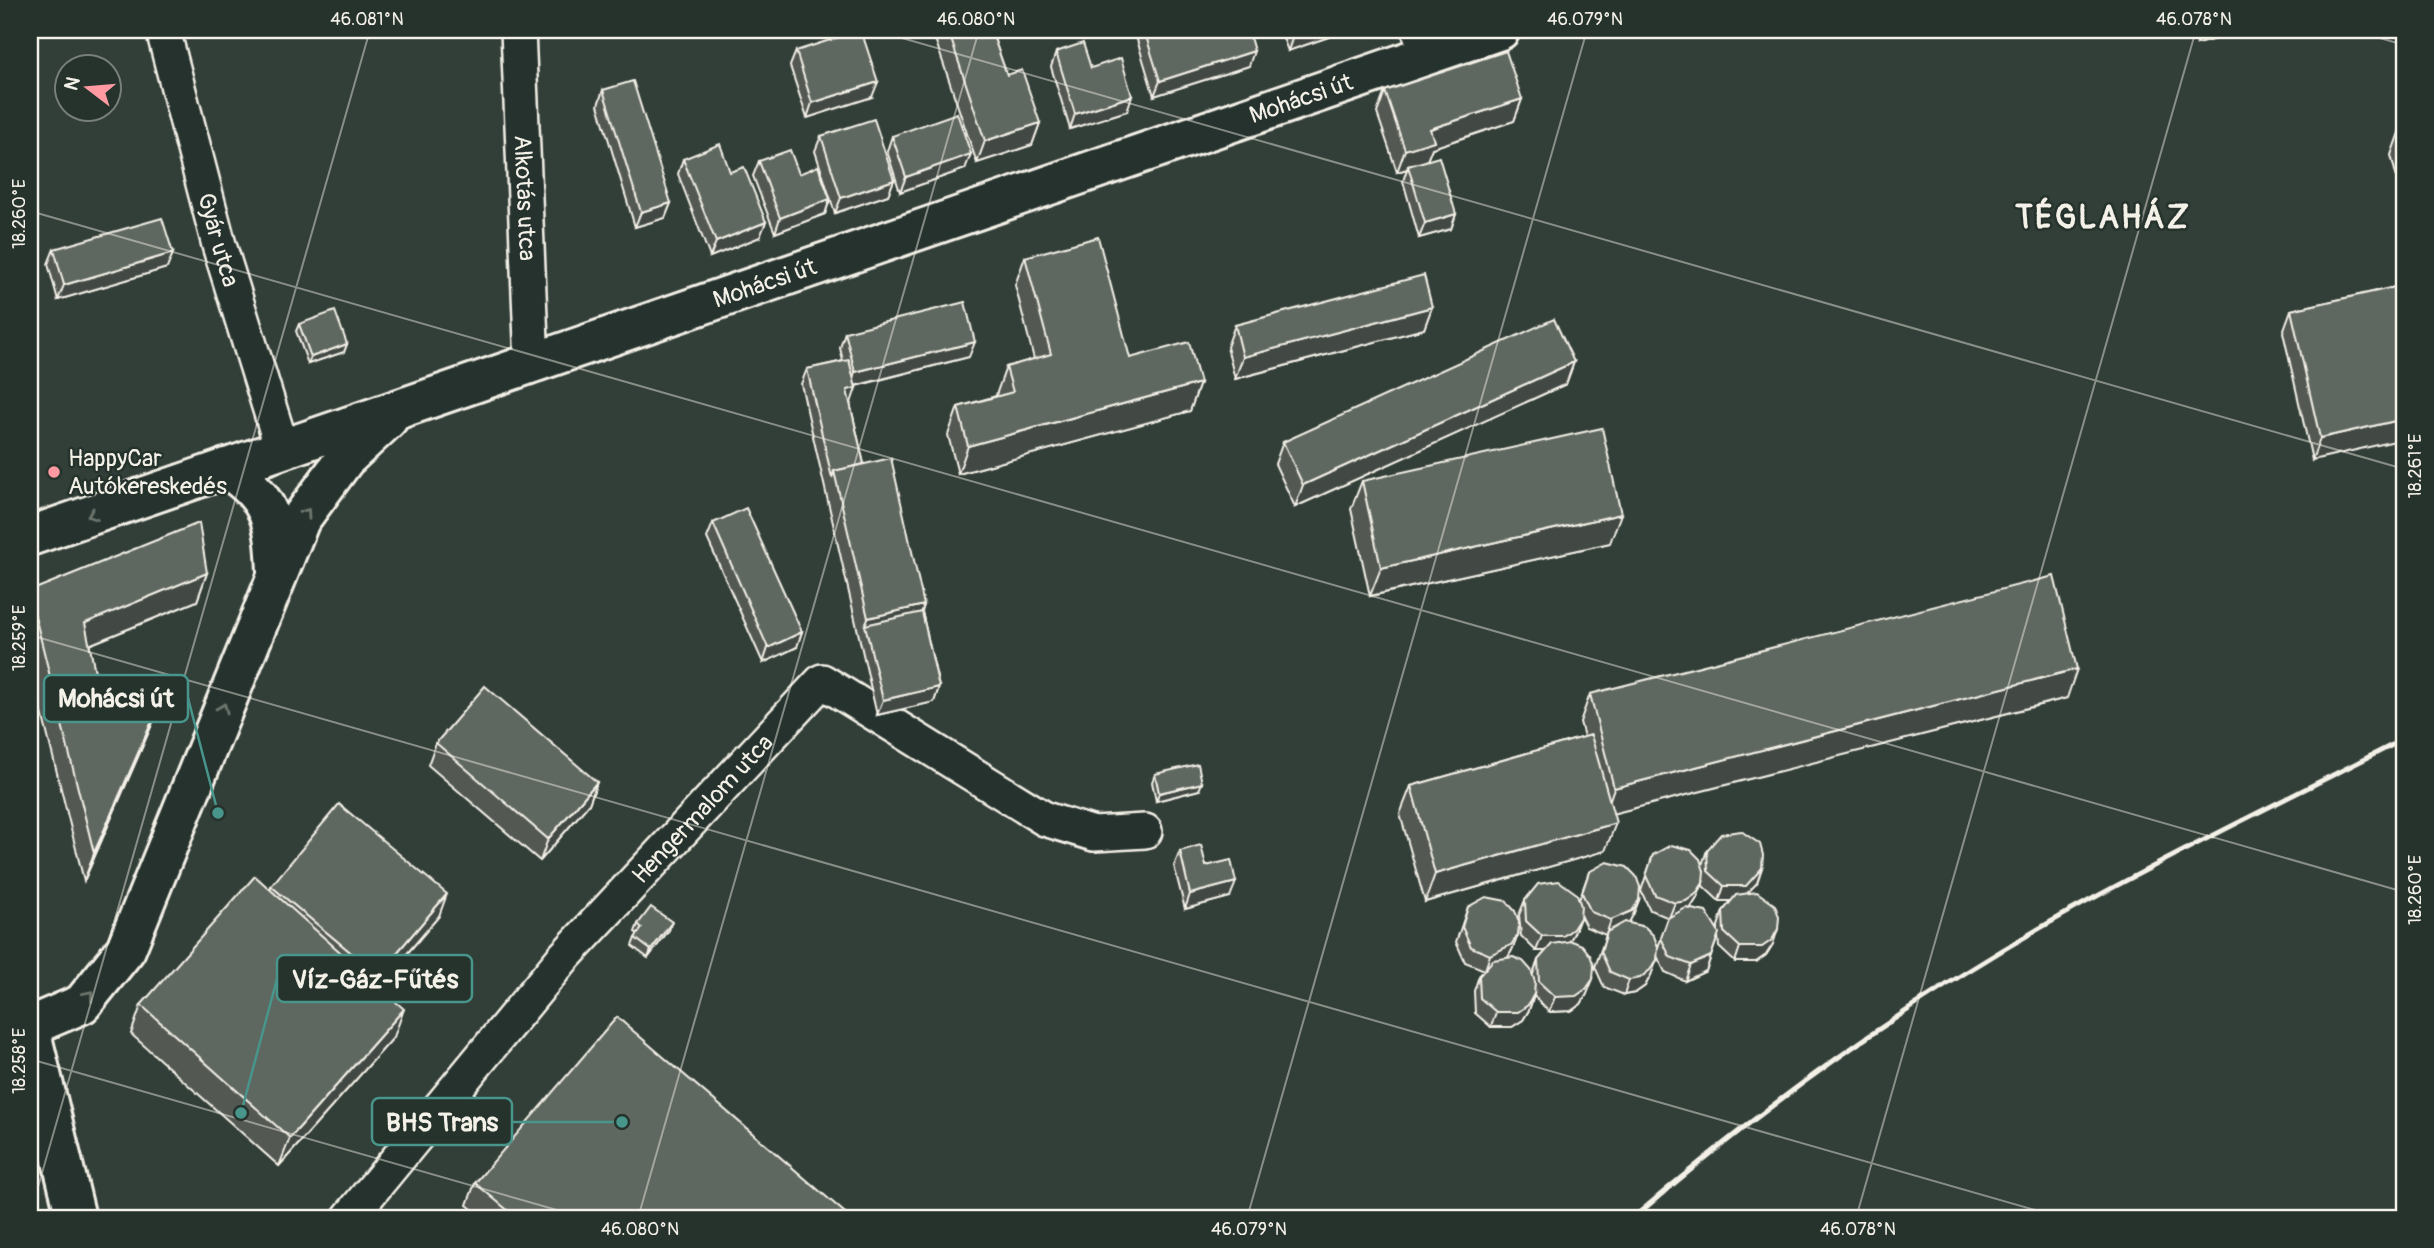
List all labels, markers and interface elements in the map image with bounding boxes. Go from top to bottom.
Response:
text: 46.081°N [330,8,404,31]
text: 46.080°N [937,8,1015,31]
text: 46.079°N [1547,8,1623,31]
text: 46.078°N [2156,8,2232,31]
north arrow [52,52,122,122]
street label: Mohácsi út [1246,68,1357,130]
text: N [59,74,86,93]
street label: Alkotás utca [507,134,542,262]
text: 18.260°E [8,179,31,249]
street label: Gyár utca [191,190,245,291]
district label: TÉGLAHÁZ [2014,197,2191,238]
street label: Mohácsi út [709,252,821,315]
text: 18.261°E [2404,434,2427,498]
place label: HappyCar Autókereskedés [68,444,227,501]
marker: HappyCar Autókereskedés [46,464,62,480]
one-way arrow [86,507,98,521]
one-way arrow [298,508,310,521]
text: 18.259°E [8,605,31,671]
callout: Mohácsi út [44,675,188,722]
text: Mohácsi út [58,683,175,715]
one-way arrow [214,703,228,715]
street label: Hengermalom utca [626,728,780,890]
text: 18.260°E [2404,855,2427,925]
callout: Víz-Gáz-Fűtés [277,955,472,1002]
text: Víz-Gáz-Fűtés [292,964,459,996]
one-way arrow [81,990,93,1003]
text: 18.258°E [8,1028,31,1094]
callout: BHS Trans [372,1098,512,1145]
text: BHS Trans [386,1107,498,1139]
text: 46.080°N [601,1218,679,1241]
text: 46.079°N [1211,1218,1287,1241]
text: 46.078°N [1820,1218,1896,1241]

